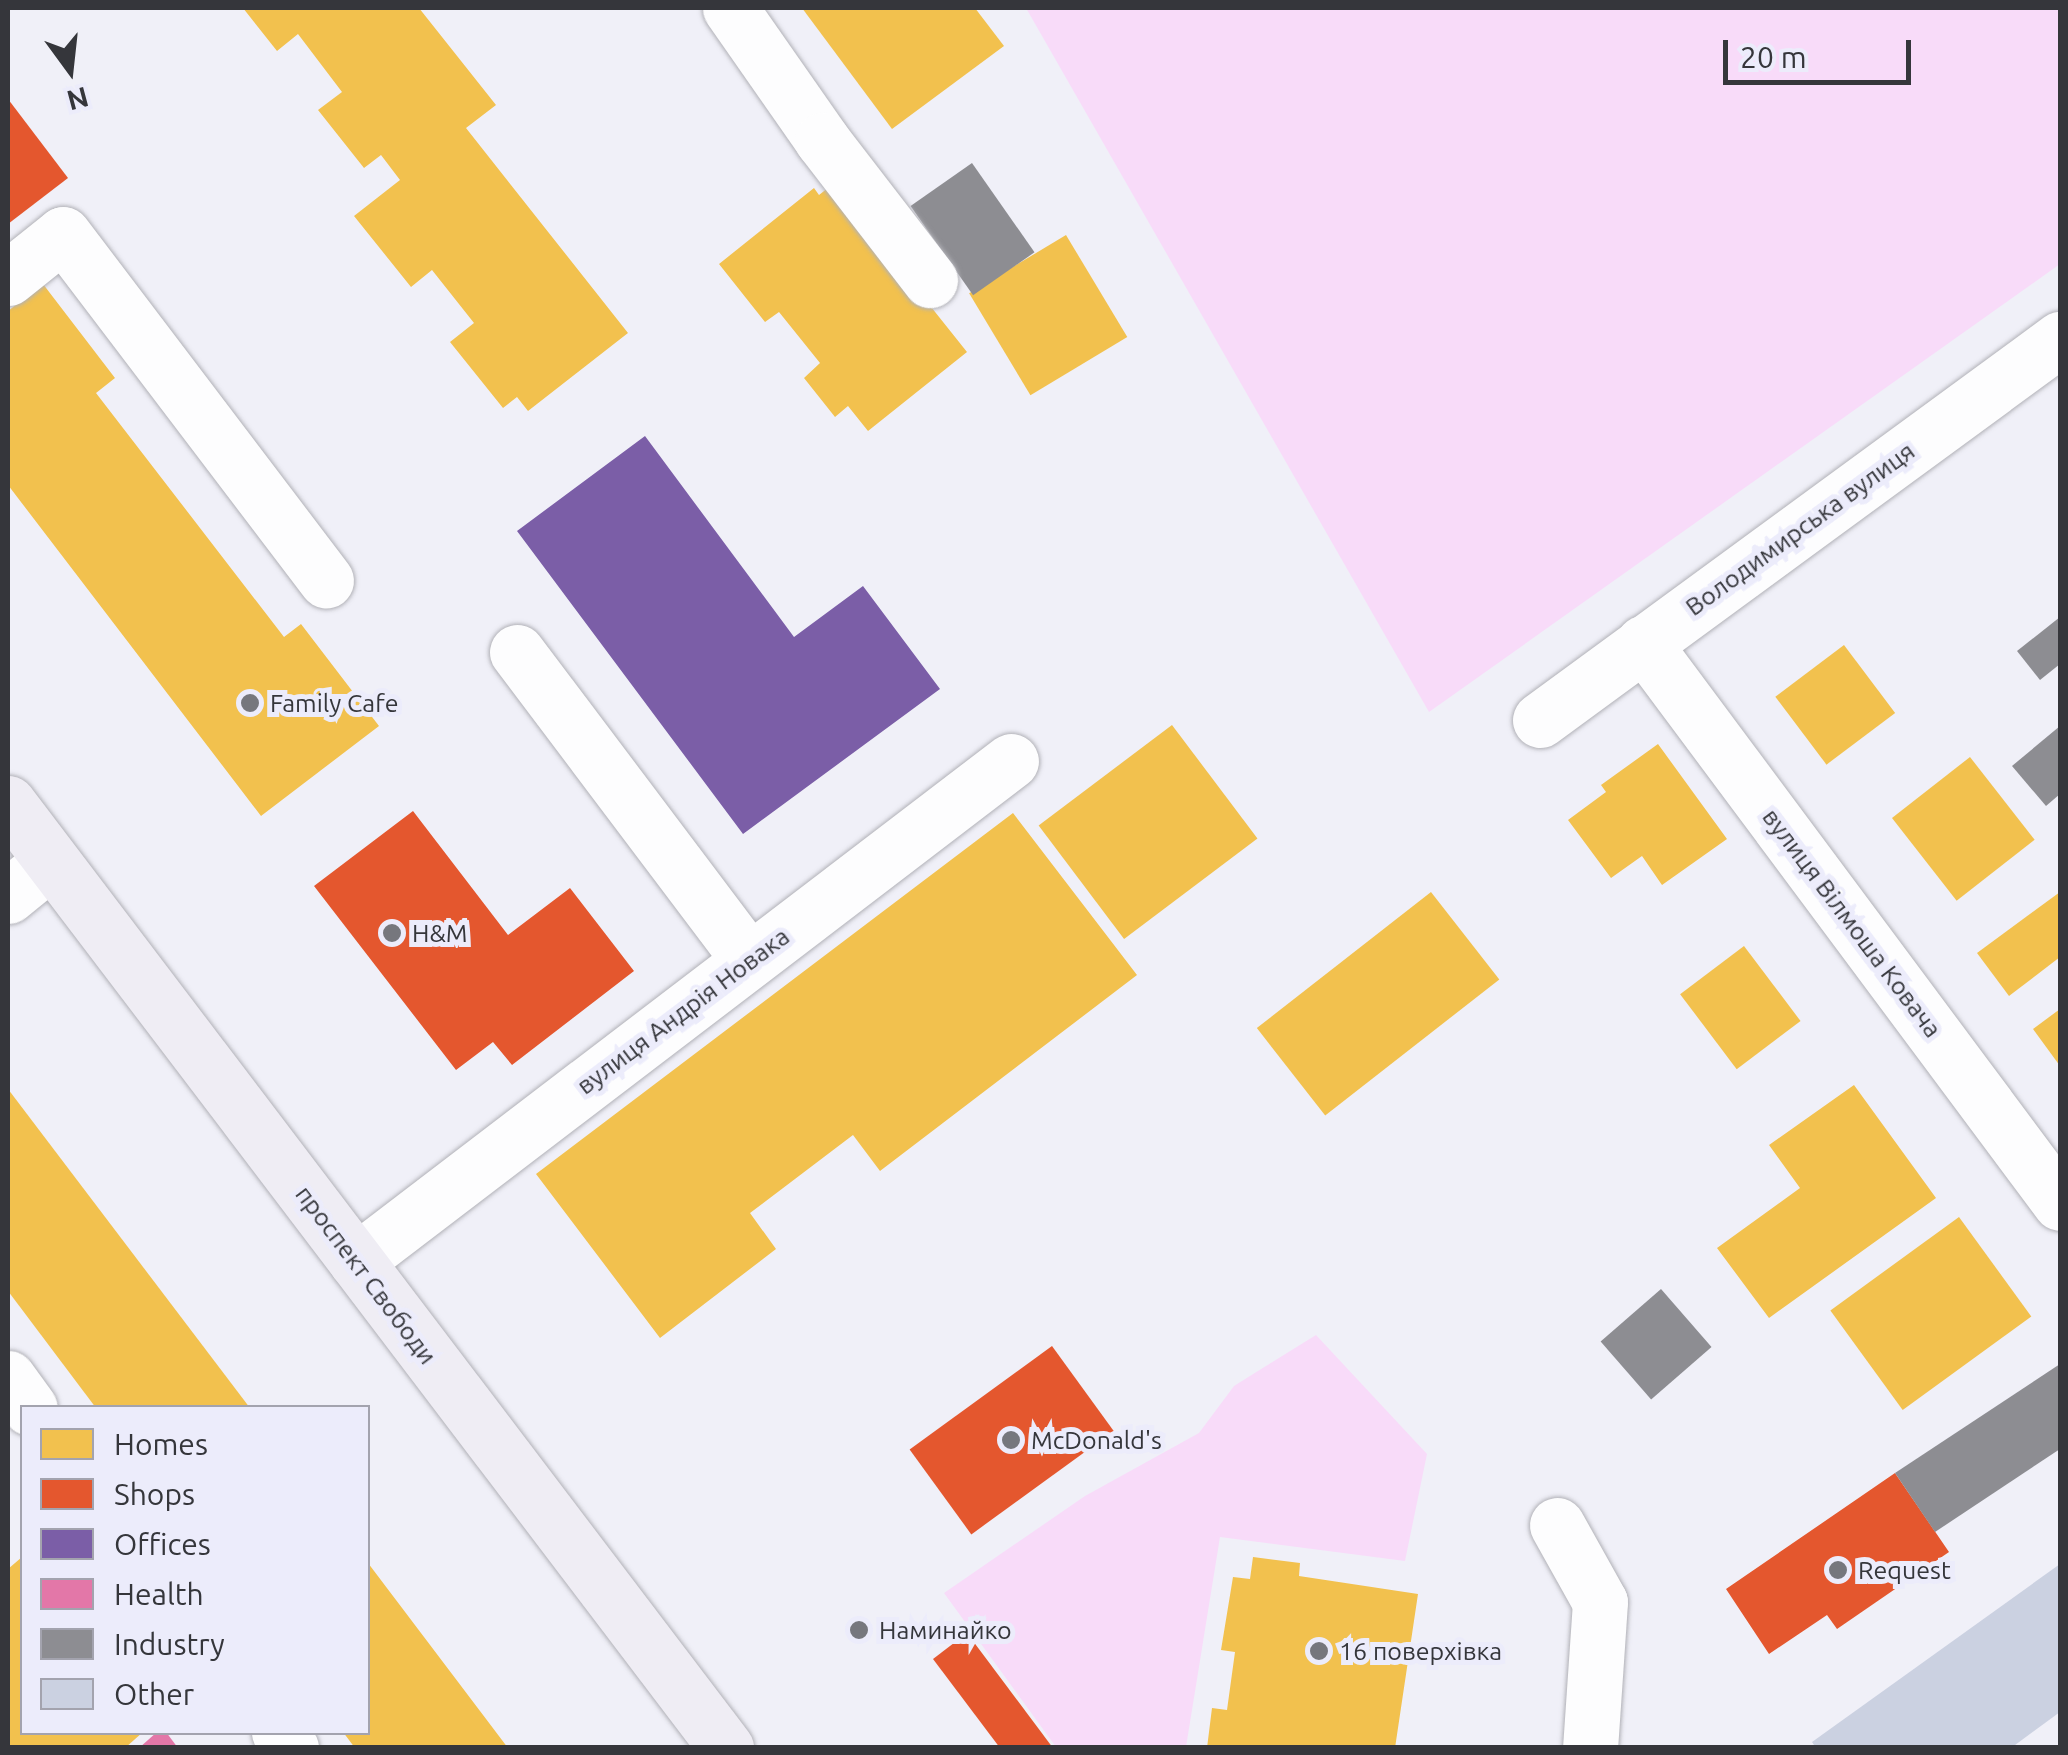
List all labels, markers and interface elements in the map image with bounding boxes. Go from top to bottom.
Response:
north arrow [20,20,120,120]
scale bar [1728,20,1916,82]
text: 20 m [1740,40,1807,74]
text: N [64,82,92,117]
street label: Володимирська вулиця [1680,436,1920,622]
place label: Family Cafe [270,688,398,718]
marker: Family Cafe [239,692,261,714]
street label: вулиця Вілмоша Ковача [1756,803,1948,1043]
place label: H&M [412,918,467,948]
street label: вулиця Андрія Новака [571,921,795,1101]
marker: H&M [381,922,403,944]
street label: проспект Свободи [289,1180,443,1370]
legend [20,1405,370,1735]
place label: McDonald's [1031,1425,1162,1455]
text: Homes [114,1427,208,1461]
marker: McDonald's [1000,1429,1022,1451]
text: Shops [114,1477,195,1511]
text: Offices [114,1527,211,1561]
place label: Request [1858,1555,1951,1585]
marker: Request [1827,1559,1849,1581]
text: Health [114,1577,204,1611]
place label: Наминайко [879,1615,1011,1645]
marker: Наминайко [848,1619,870,1641]
text: Industry [114,1627,225,1661]
place label: 16 поверхівка [1339,1636,1502,1666]
marker: 16 поверхівка [1308,1640,1330,1662]
text: Other [114,1677,194,1711]

